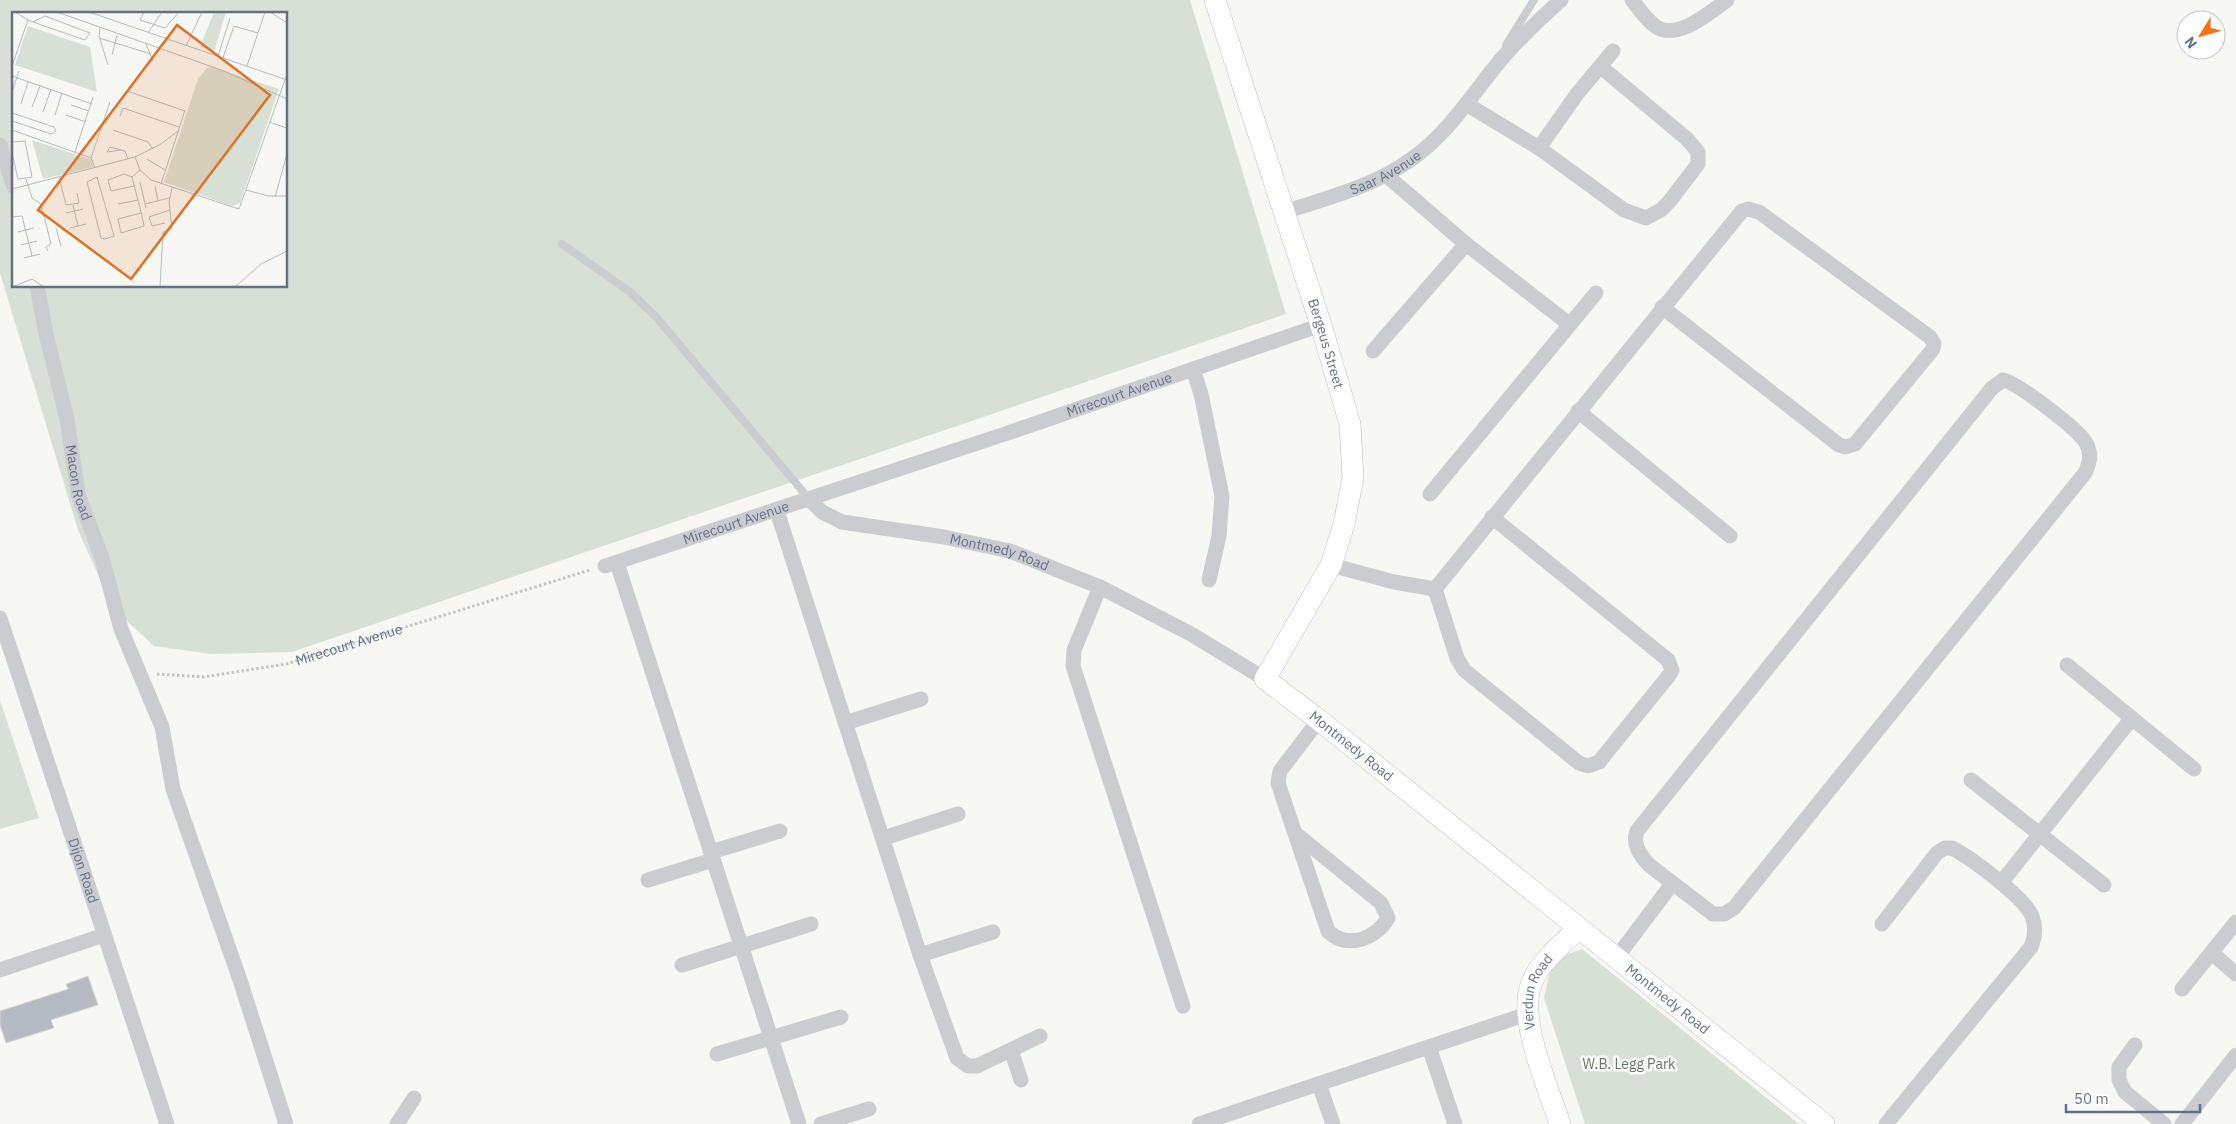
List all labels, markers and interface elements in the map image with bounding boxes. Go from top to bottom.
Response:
north arrow [2176,10,2226,60]
inset map [12,12,288,288]
text: N [2180,33,2201,52]
street label: Saar Avenue [1347,146,1425,199]
street label: Bergeus Street [1304,296,1348,391]
street label: Mirecourt Avenue [1064,368,1175,421]
street label: Macon Road [62,443,96,523]
street label: Mirecourt Avenue [681,497,792,549]
street label: Montmedy Road [948,529,1052,575]
street label: Mirecourt Avenue [293,620,405,669]
street label: Montmedy Road [1306,707,1397,785]
street label: Dijon Road [64,836,103,906]
street label: Verdun Road [1519,950,1557,1031]
street label: Montmedy Road [1622,960,1713,1038]
park label: W.B. Legg Park [1583,1055,1676,1073]
scale bar [2066,1082,2200,1114]
text: 50 m [2074,1089,2109,1108]

